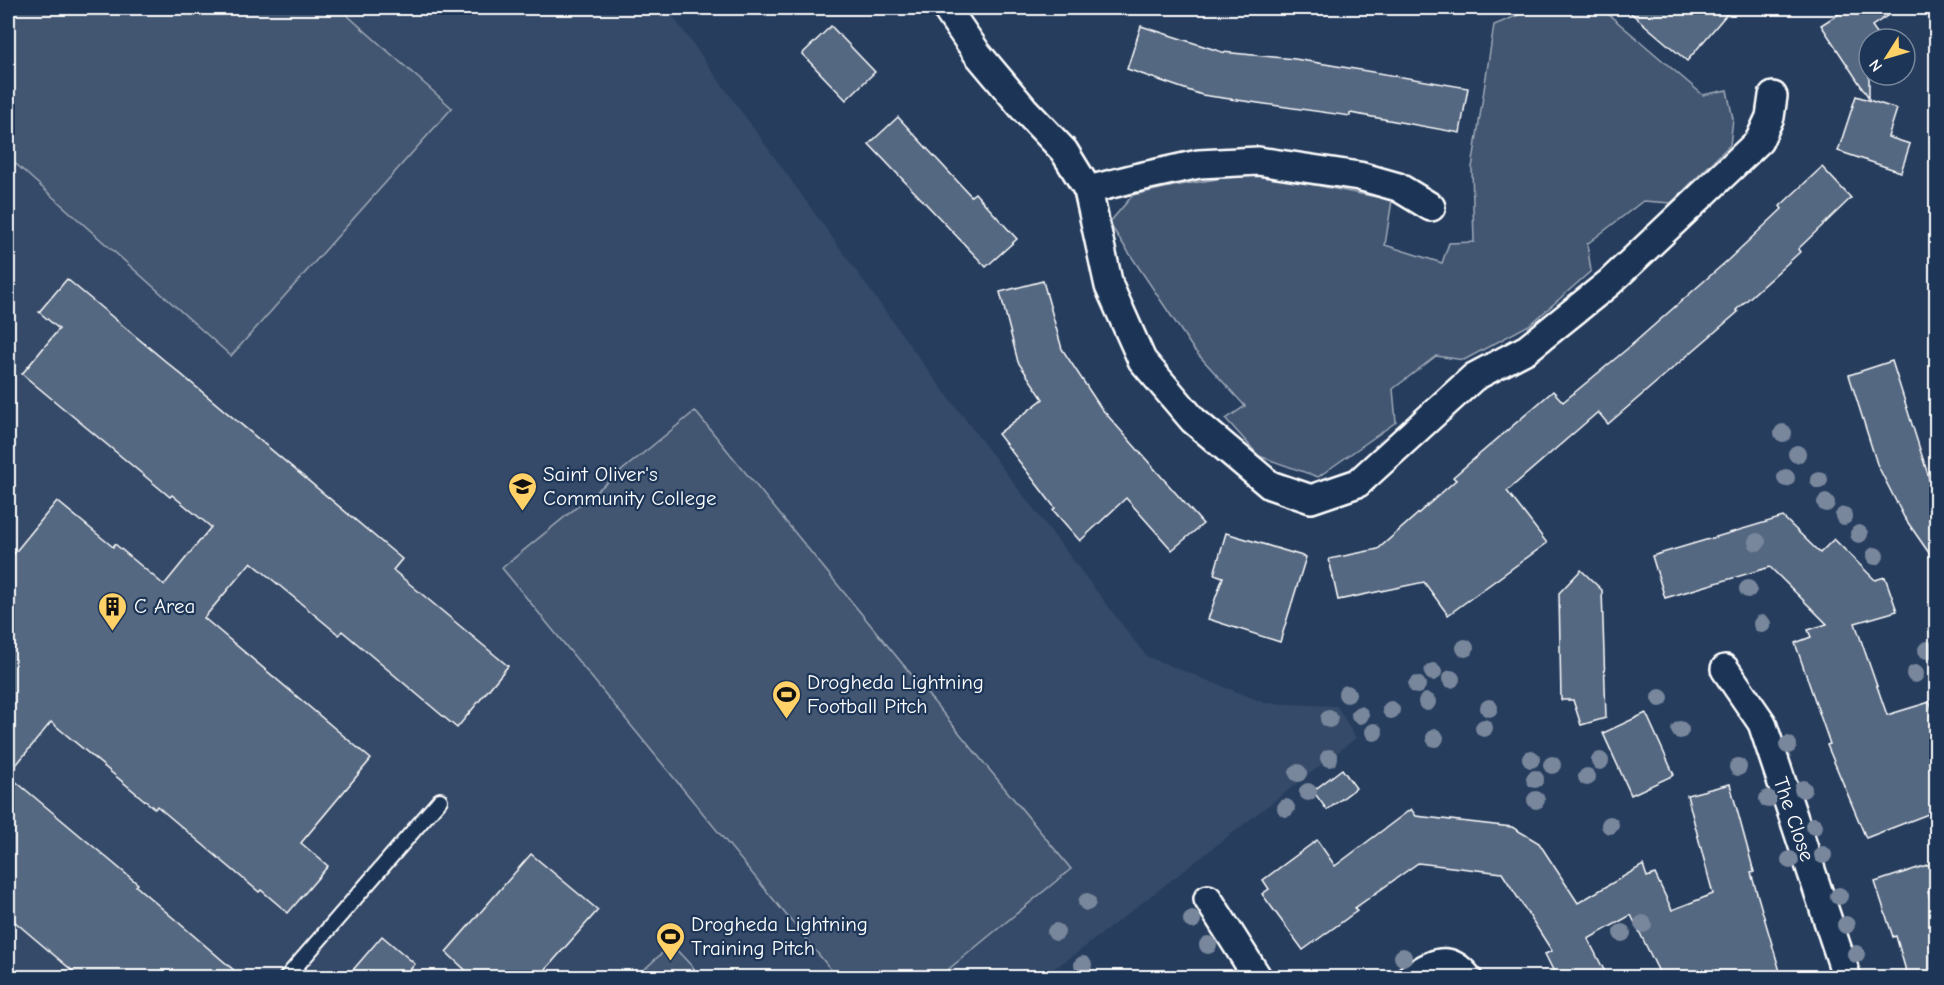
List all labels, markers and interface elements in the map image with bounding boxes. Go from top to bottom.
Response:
north arrow [1857,27,1917,87]
text: N [1865,56,1886,75]
place label: Saint Oliver's Community College [543,462,717,510]
school or university icon: Saint Oliver's Community College [506,470,538,512]
building icon: C Area [97,590,129,632]
place label: C Area [134,594,195,618]
place label: Drogheda Lightning Football Pitch [807,670,984,718]
sports icon: Drogheda Lightning Football Pitch [770,678,802,720]
street label: The Close [1768,774,1820,864]
place label: Drogheda Lightning Training Pitch [691,912,868,960]
sports icon: Drogheda Lightning Training Pitch [654,920,686,962]

